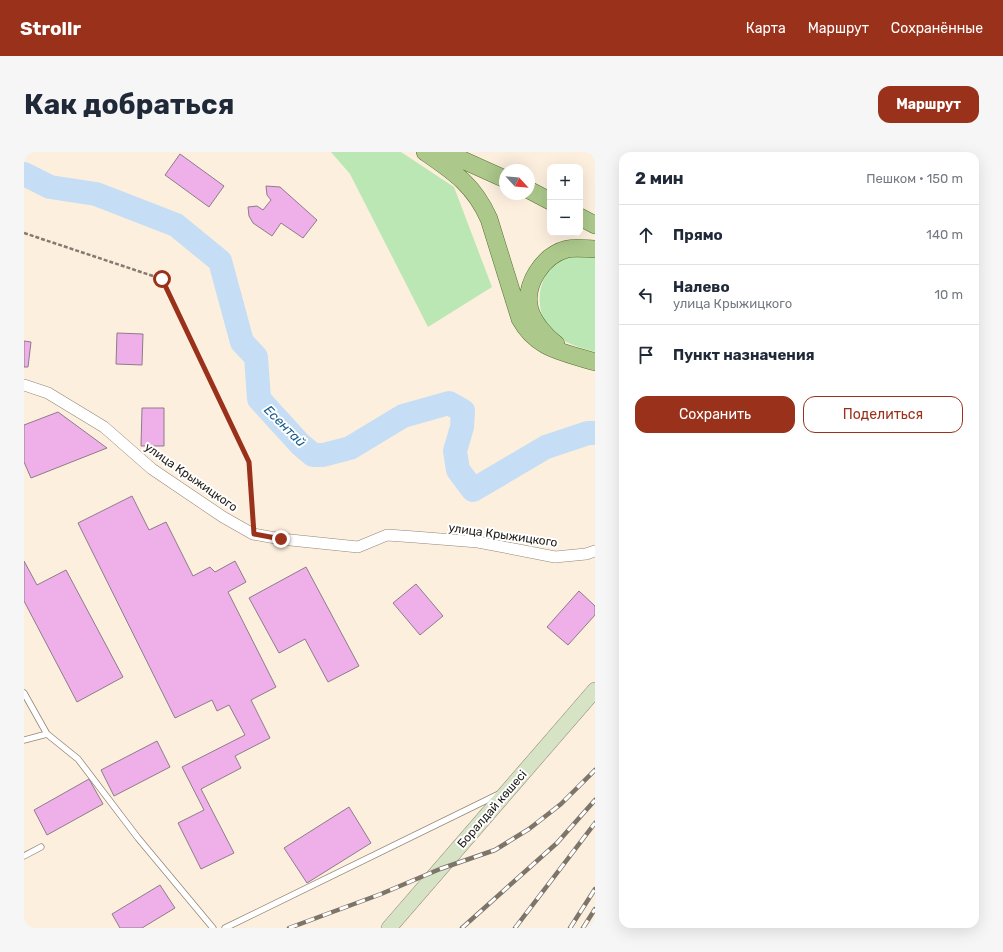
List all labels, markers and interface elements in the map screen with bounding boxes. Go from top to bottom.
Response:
text: Strollr [20,17,81,40]
text: Карта [746,20,786,37]
text: Маршрут [808,20,869,37]
text: Сохранённые [891,20,983,37]
button: Маршрут [878,86,979,123]
text: Как добраться [24,88,234,121]
north arrow [499,164,535,200]
map controls [547,164,583,236]
button: + [547,164,583,200]
text: 2 мин [635,168,684,188]
text: Пешком · 150 m [866,171,963,186]
button: − [547,200,583,236]
icon: ahead [635,224,657,246]
text: Прямо [673,226,723,244]
text: 140 m [926,227,963,242]
route start [153,270,171,288]
text: Налево [673,278,730,296]
icon: left [635,284,657,306]
text: 10 m [934,287,963,302]
text: улица Крыжицкого [673,296,792,311]
icon: arrive [635,344,657,366]
text: Пункт назначения [673,346,815,364]
button: Сохранить [635,396,795,433]
button: Поделиться [803,396,963,433]
water label: Есентай [261,402,309,450]
street label: улица Крыжицкого [142,440,240,514]
street label: улица Крыжицкого [448,520,559,550]
route end [272,530,290,548]
street label: Боралдай көшесі [454,767,530,851]

